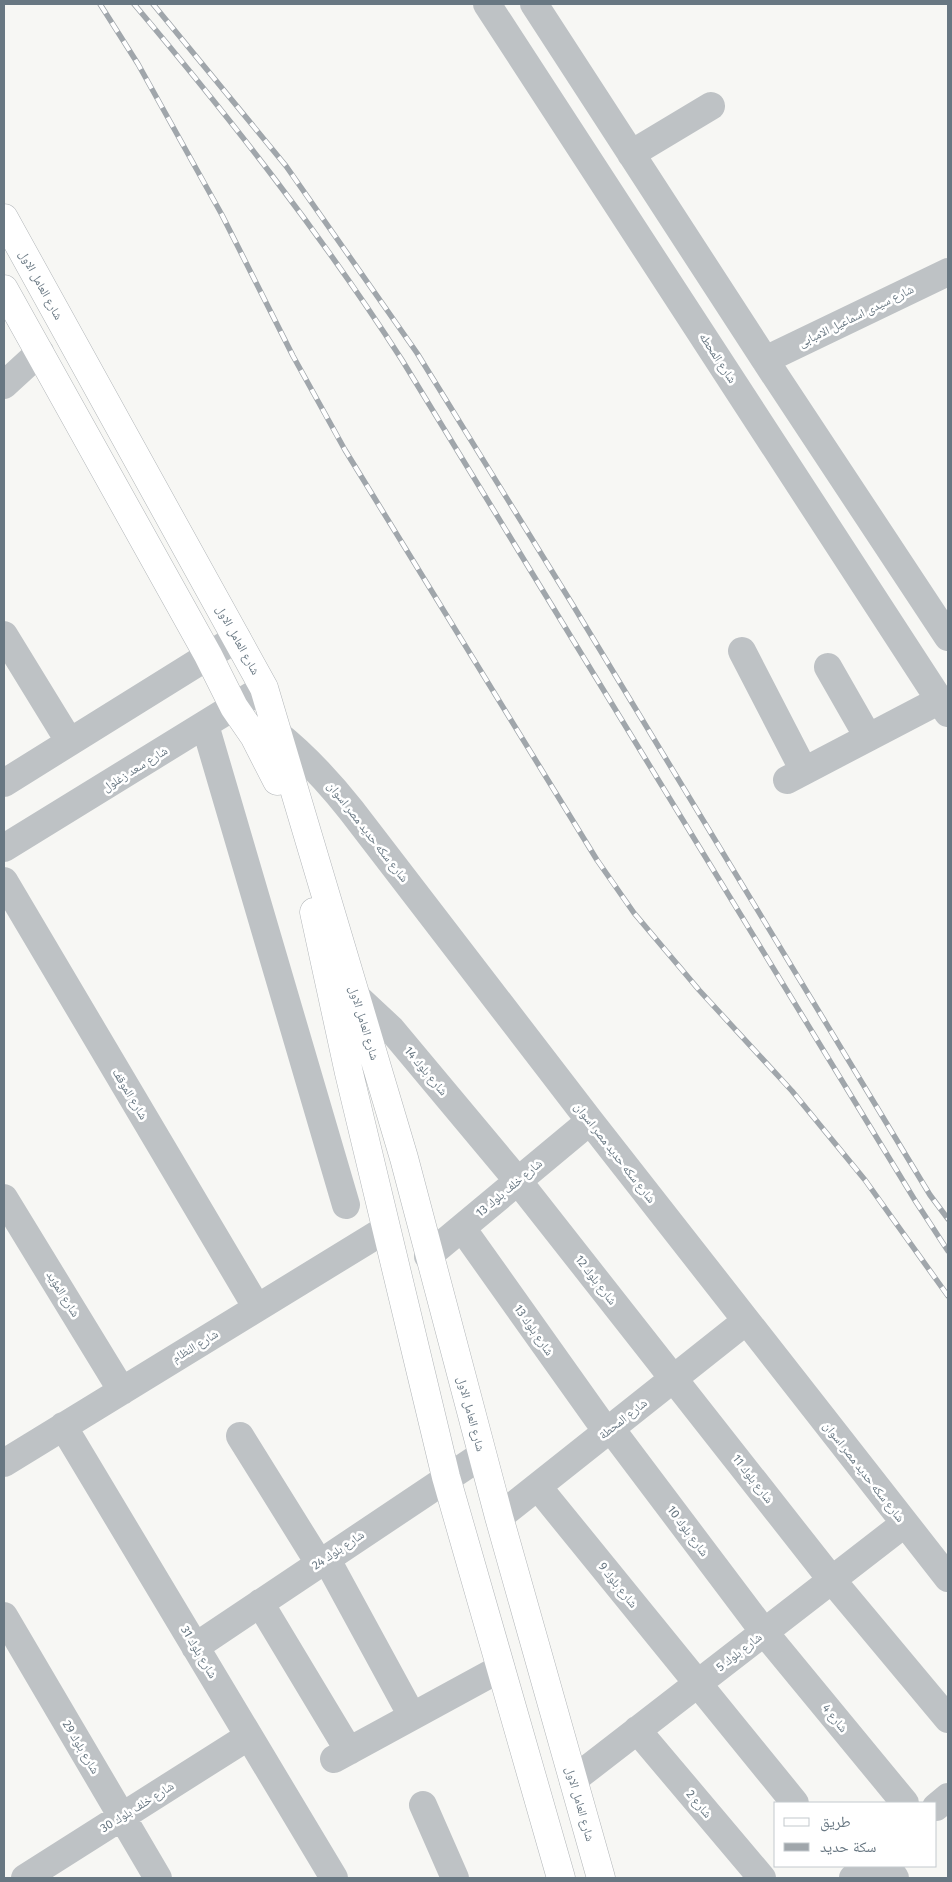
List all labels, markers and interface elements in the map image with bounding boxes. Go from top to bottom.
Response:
street label: شارع العامل الاول [15,248,66,323]
street label: شارع سيدى اسماعيل الامبابى [796,282,916,351]
street label: شارع المحطه [696,330,740,386]
street label: شارع العامل الاول [212,603,263,678]
street label: شارع سعد زغلول [100,743,171,795]
street label: شارع سكه حديد مصر اسوان [324,779,412,886]
street label: شارع العامل الاول [345,984,382,1062]
street label: شارع بلوك 14 [401,1044,450,1099]
street label: شارع الموقف [109,1066,151,1123]
street label: شارع سكه حديد مصر اسوان [571,1100,659,1207]
street label: شارع خلف بلوك 13 [473,1156,546,1221]
street label: شارع بلوك 12 [572,1252,620,1308]
street label: شارع المؤيد [42,1268,83,1320]
street label: شارع بلوك 13 [511,1302,557,1359]
street label: شارع النظام [169,1327,221,1366]
street label: شارع العامل الاول [453,1375,488,1453]
street label: شارع المحطة [596,1396,651,1443]
street label: شارع سكه حديد مصر اسوان [820,1419,908,1526]
street label: شارع بلوك 11 [729,1452,776,1507]
street label: شارع بلوك 10 [664,1503,712,1560]
street label: شارع بلوك 24 [309,1527,367,1573]
street label: شارع بلوك 9 [595,1560,641,1611]
street label: شارع بلوك 31 [177,1623,220,1681]
street label: شارع بلوك 5 [714,1630,765,1675]
street label: شارع 4 [819,1701,851,1736]
street label: شارع بلوك 29 [59,1718,102,1777]
street label: شارع العامل الاول [562,1765,597,1843]
street label: شارع خلف بلوك 30 [98,1779,177,1836]
street label: شارع 2 [683,1787,715,1821]
legend [774,1802,937,1867]
text: طريق [820,1813,851,1832]
text: سكة حديد [820,1838,877,1856]

